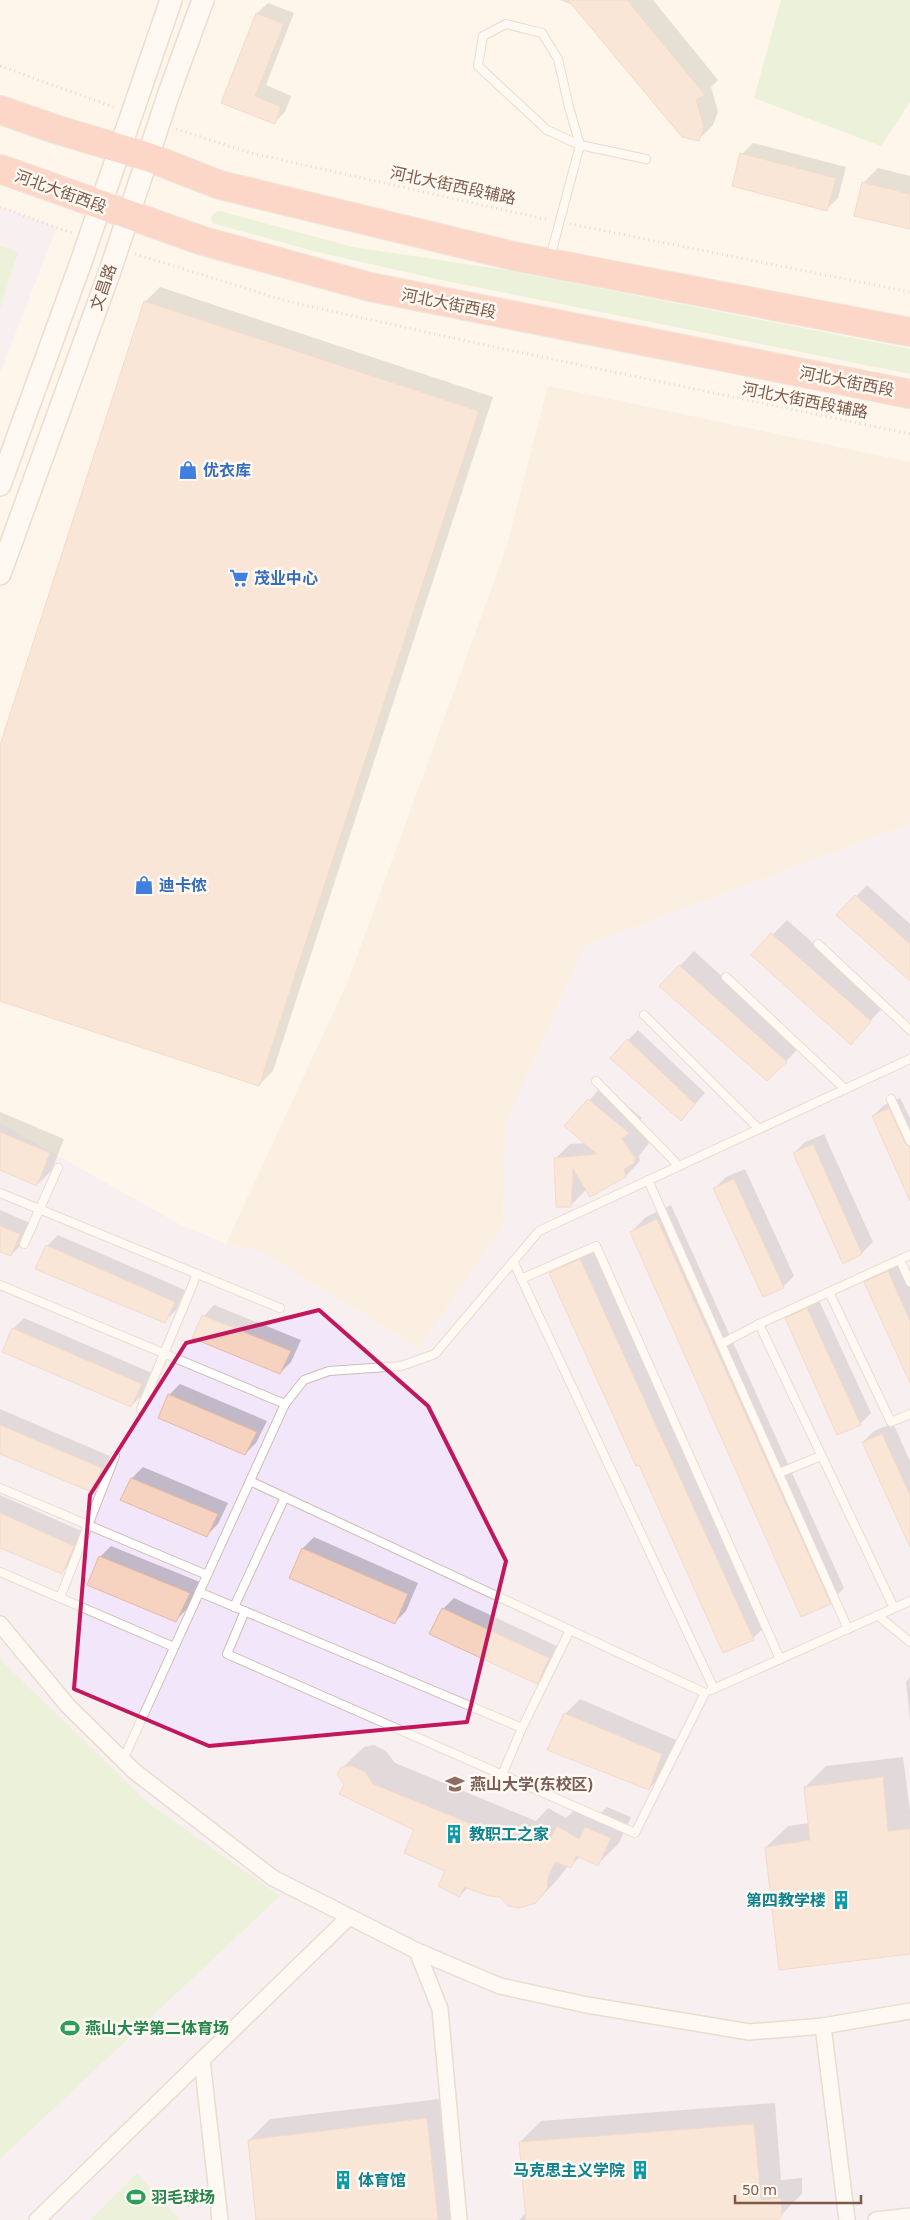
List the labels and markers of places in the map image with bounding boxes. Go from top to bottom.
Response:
shop icon: 优衣库 [177,459,199,481]
place label: 优衣库 [203,459,251,481]
supermarket icon: 茂业中心 [228,567,250,589]
place label: 茂业中心 [254,567,318,589]
shop icon: 迪卡侬 [133,874,155,896]
place label: 迪卡侬 [159,874,207,896]
school or university icon: 燕山大学(东校区) [444,1773,466,1795]
place label: 燕山大学(东校区) [470,1773,593,1795]
building icon: 教职工之家 [443,1823,465,1845]
place label: 教职工之家 [469,1823,549,1845]
place label: 第四教学楼 [746,1889,826,1911]
building icon: 第四教学楼 [830,1889,852,1911]
sports icon: 燕山大学第二体育场 [59,2017,81,2039]
place label: 燕山大学第二体育场 [85,2017,229,2039]
place label: 马克思主义学院 [513,2159,625,2181]
building icon: 马克思主义学院 [629,2159,651,2181]
building icon: 体育馆 [332,2169,354,2191]
place label: 体育馆 [358,2169,406,2191]
sports icon: 羽毛球场 [125,2186,147,2208]
place label: 羽毛球场 [151,2186,215,2208]

